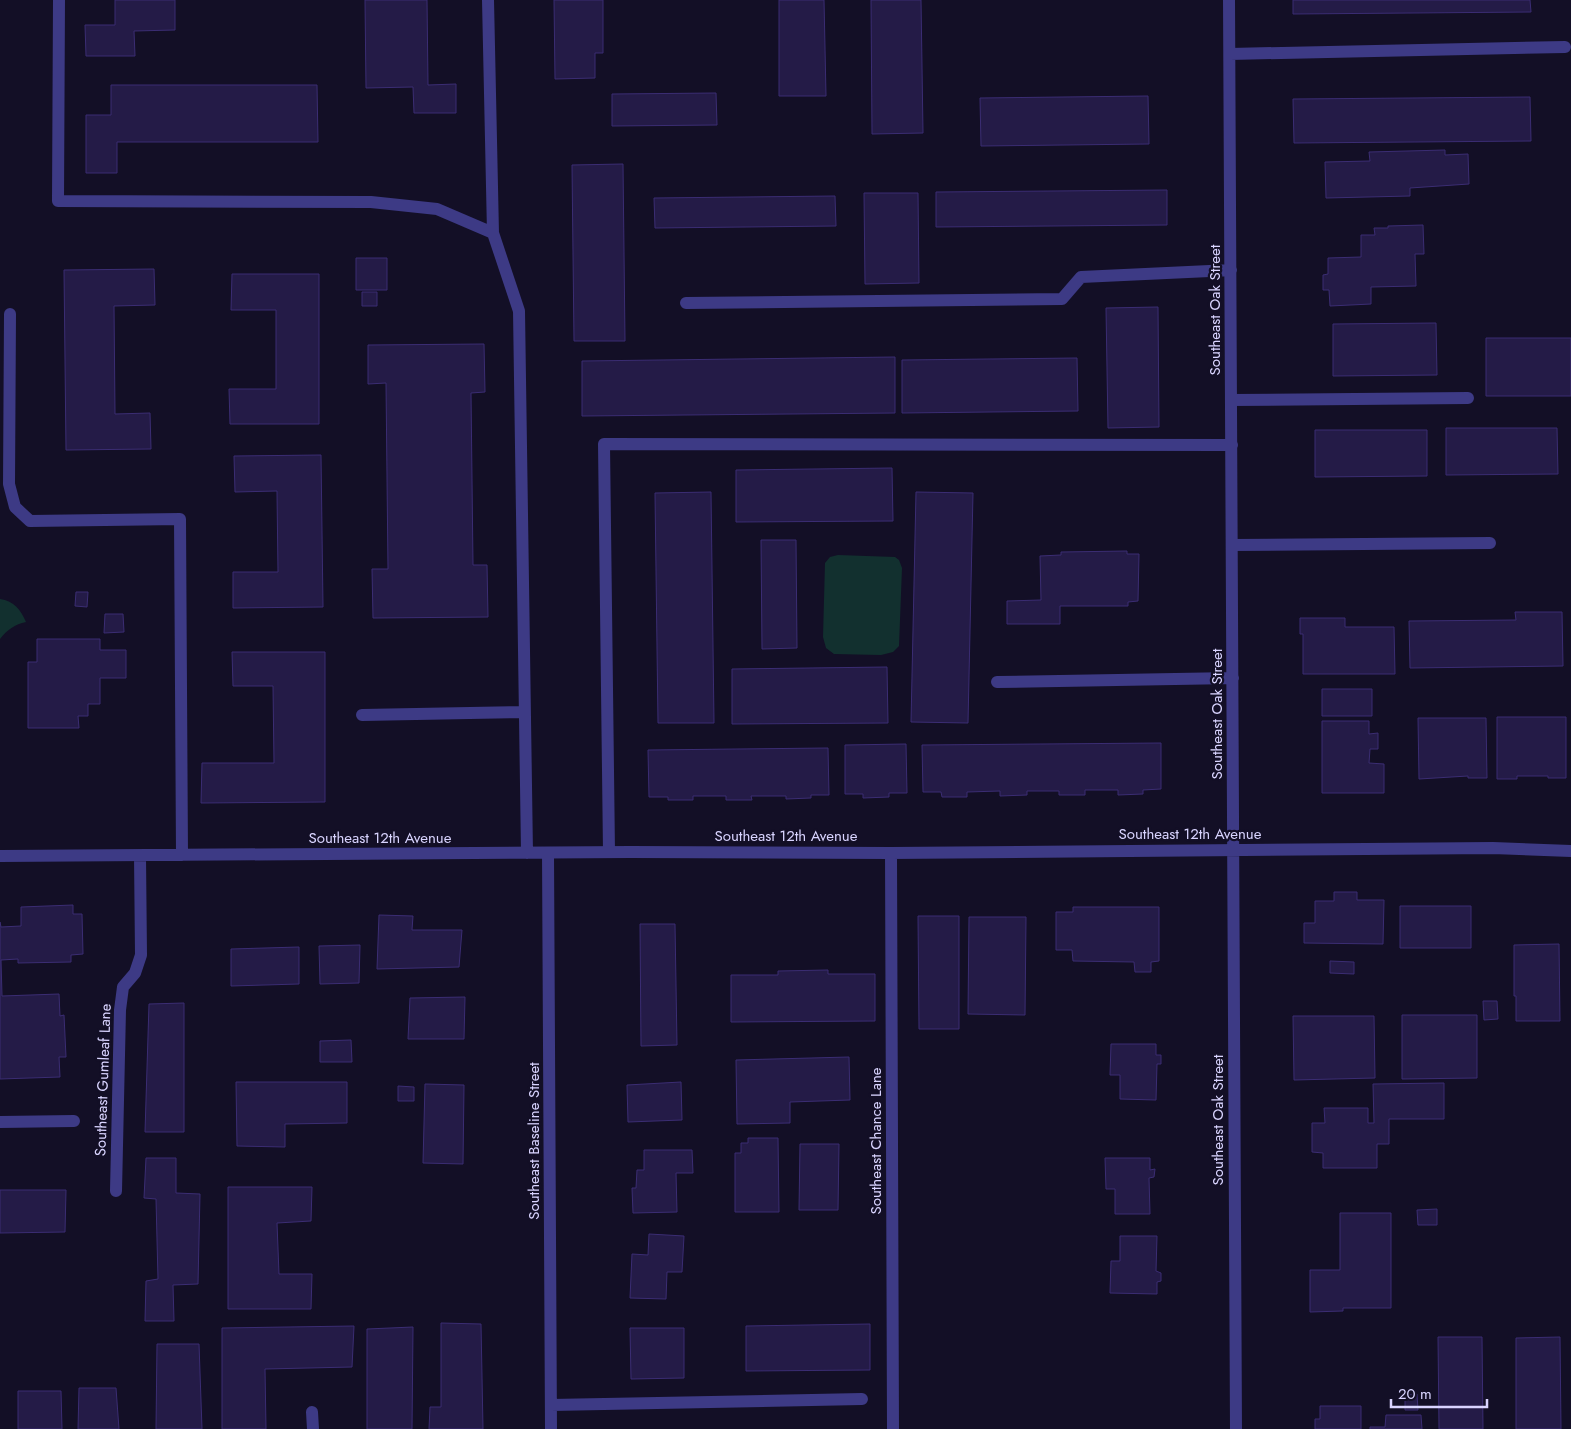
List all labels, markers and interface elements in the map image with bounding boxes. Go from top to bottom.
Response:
street label: Southeast Oak Street [1204,244,1226,375]
street label: Southeast Oak Street [1206,648,1228,779]
street label: Southeast 12th Avenue [1119,823,1262,845]
street label: Southeast 12th Avenue [715,825,858,847]
street label: Southeast 12th Avenue [309,827,452,849]
street label: Southeast Gumleaf Lane [89,1003,117,1157]
street label: Southeast Oak Street [1207,1054,1229,1185]
street label: Southeast Baseline Street [523,1062,545,1220]
street label: Southeast Chance Lane [865,1067,887,1215]
scale bar [1391,1376,1487,1408]
text: 20 m [1398,1383,1432,1405]

